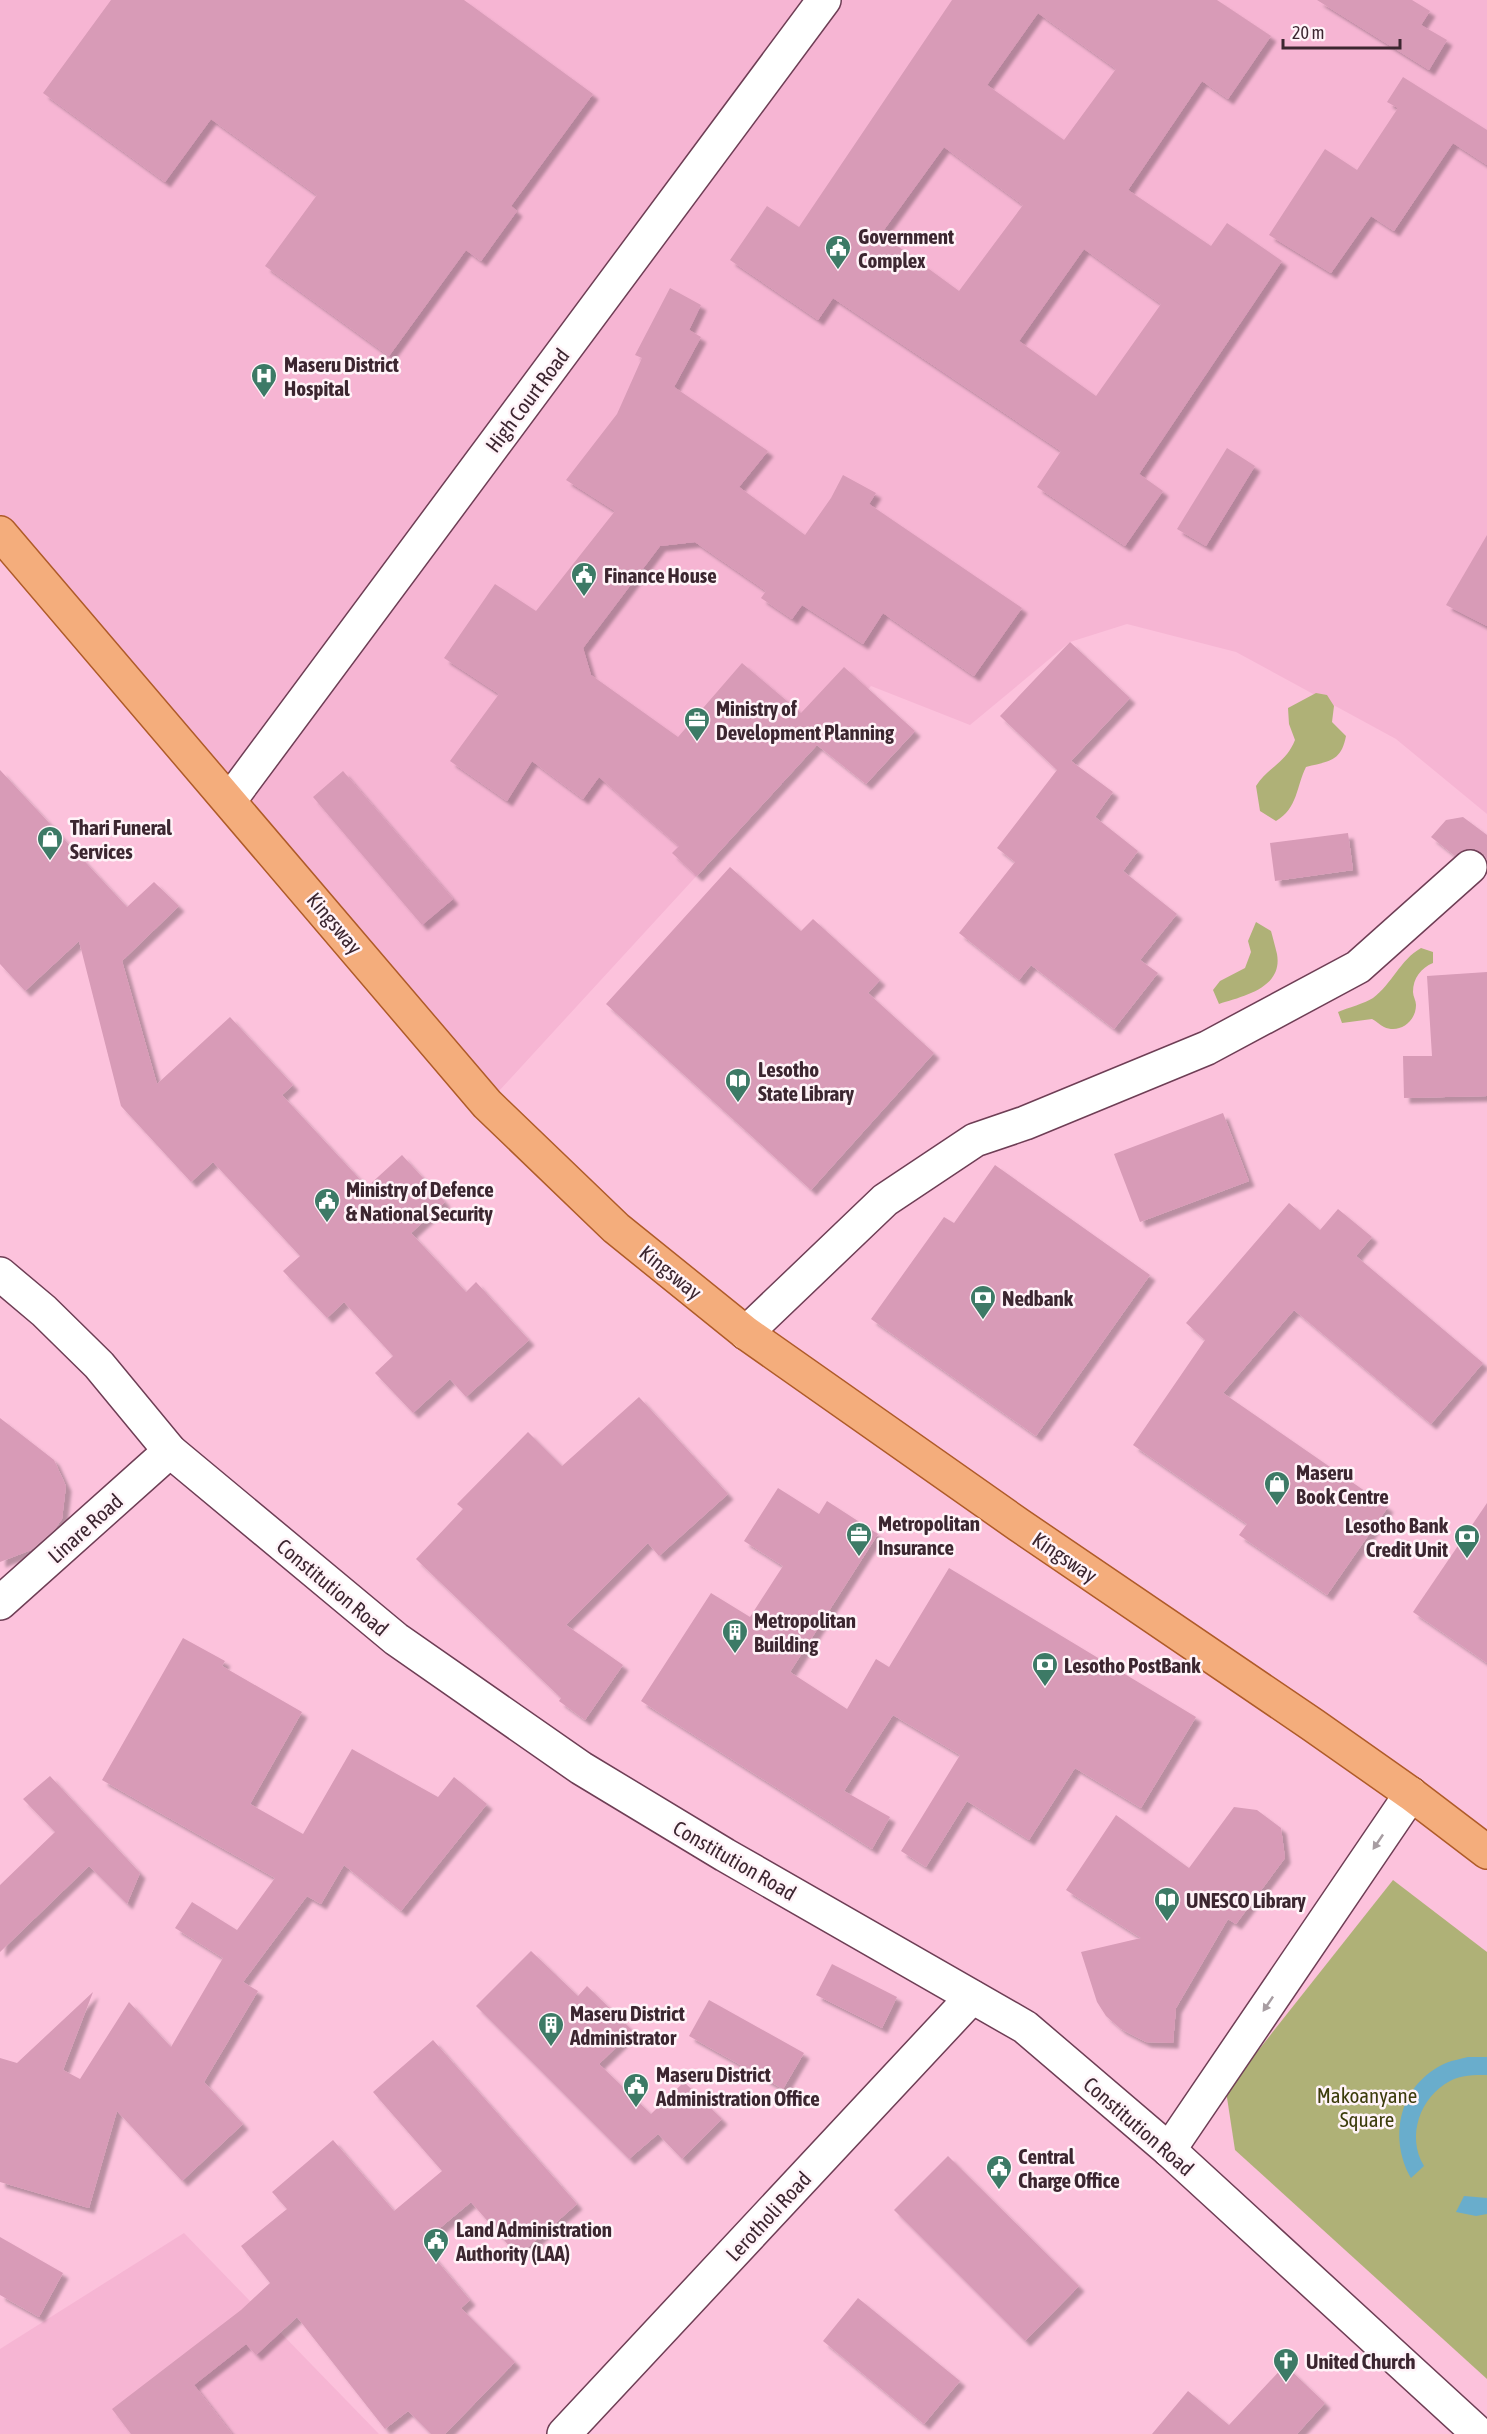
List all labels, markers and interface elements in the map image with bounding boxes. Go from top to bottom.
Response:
scale bar [1283,12,1400,50]
text: 20 m [1292,22,1324,43]
place label: Government Complex [858,224,954,272]
public building icon: Government Complex [823,233,853,271]
street label: High Court Road [480,343,574,457]
place label: Maseru District Hospital [284,352,399,400]
hospital icon: Maseru District Hospital [249,361,279,399]
public building icon: Finance House [569,560,599,598]
place label: Finance House [604,563,717,587]
place label: Ministry of Development Planning [716,696,895,744]
office icon: Ministry of Development Planning [682,705,712,743]
place label: Thari Funeral Services [70,815,172,863]
shop icon: Thari Funeral Services [35,824,65,862]
street label: Kingsway [303,888,368,959]
place label: Lesotho State Library [758,1057,855,1105]
library icon: Lesotho State Library [723,1066,753,1104]
place label: Ministry of Defence & National Security [346,1177,494,1225]
public building icon: Ministry of Defence & National Security [312,1186,342,1224]
street label: Kingsway [635,1240,707,1304]
bank icon: Nedbank [968,1283,998,1321]
place label: Nedbank [1002,1286,1074,1310]
place label: Maseru Book Centre [1296,1460,1389,1508]
shop icon: Maseru Book Centre [1262,1469,1292,1507]
street label: Linare Road [43,1488,127,1568]
place label: Metropolitan Insurance [878,1511,980,1559]
place label: Lesotho Bank Credit Unit [1345,1513,1449,1561]
office icon: Metropolitan Insurance [844,1520,874,1558]
bank icon: Lesotho Bank Credit Unit [1452,1522,1482,1560]
street label: Kingsway [1028,1527,1102,1587]
street label: Constitution Road [272,1533,394,1641]
place label: Metropolitan Building [754,1608,856,1656]
building icon: Metropolitan Building [720,1617,750,1655]
bank icon: Lesotho PostBank [1030,1650,1060,1688]
place label: Lesotho PostBank [1064,1653,1201,1677]
street label: Constitution Road [669,1815,801,1905]
one-way arrow [1372,1834,1384,1850]
library icon: UNESCO Library [1152,1885,1182,1923]
place label: UNESCO Library [1186,1888,1306,1912]
one-way arrow [1262,1995,1274,2011]
place label: Maseru District Administrator [569,2001,685,2049]
building icon: Maseru District Administrator [536,2010,566,2048]
place label: Maseru District Administration Office [655,2062,820,2110]
public building icon: Maseru District Administration Office [621,2071,651,2109]
street label: Constitution Road [1079,2072,1199,2180]
park label: Makoanyane Square [1317,2083,1417,2131]
place label: Central Charge Office [1018,2144,1120,2192]
public building icon: Central Charge Office [984,2153,1014,2191]
street label: Lerotholi Road [721,2166,815,2266]
place label: Land Administration Authority (LAA) [455,2217,612,2265]
public building icon: Land Administration Authority (LAA) [421,2226,451,2264]
church icon: United Church [1271,2346,1301,2384]
place label: United Church [1306,2349,1415,2373]

